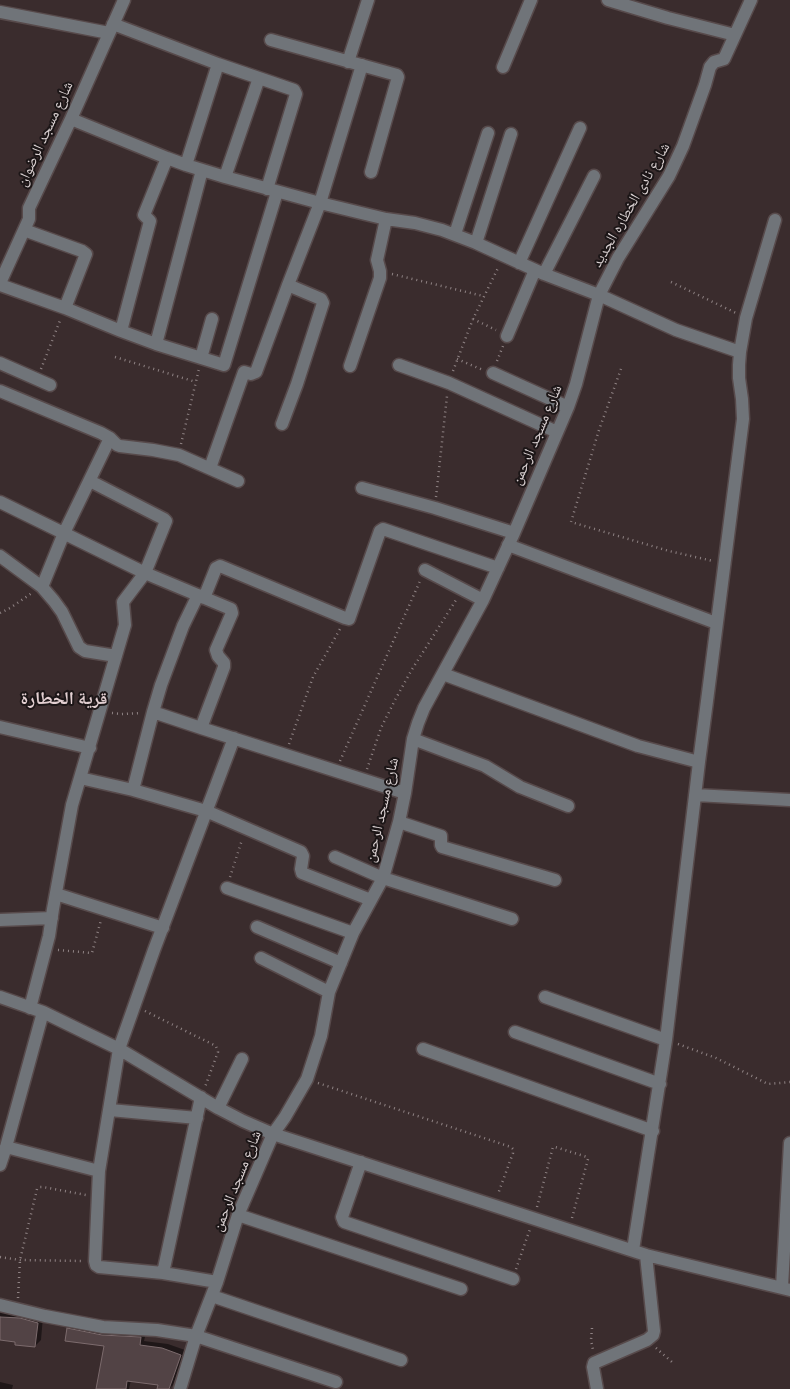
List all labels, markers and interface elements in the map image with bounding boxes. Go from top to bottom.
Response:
street label: شارع مسجد الرضوان [13,79,77,189]
street label: شارع نادى الخطاره الجديد [588,139,674,271]
street label: شارع مسجد الرحمن [508,382,566,488]
district label: قرية الخطارة [21,688,107,710]
street label: شارع مسجد الرحمن [361,756,403,864]
street label: شارع مسجد الرحمن [209,1128,265,1234]

